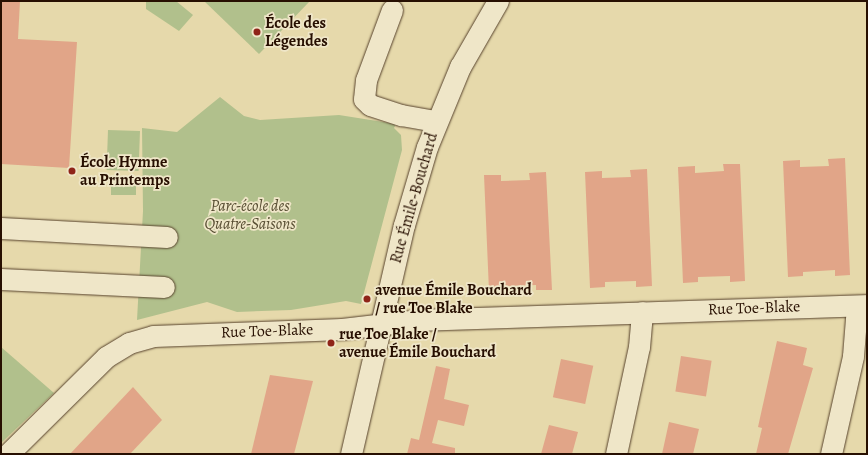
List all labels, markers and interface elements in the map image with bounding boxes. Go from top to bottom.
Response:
place label: École des Légendes [265,13,328,51]
marker: École des Légendes [252,27,262,37]
street label: Rue Émile-Bouchard [386,130,442,266]
place label: École Hymne au Printemps [80,152,170,190]
marker: École Hymne au Printemps [67,166,77,176]
park label: Parc-école des Quatre-Saisons [204,196,296,234]
place label: avenue Émile Bouchard / rue Toe Blake [375,280,532,318]
marker: avenue Émile Bouchard / rue Toe Blake [362,294,372,304]
street label: Rue Toe-Blake [707,297,801,319]
street label: Rue Toe-Blake [220,320,314,342]
place label: rue Toe Blake / avenue Émile Bouchard [339,324,496,362]
marker: rue Toe Blake / avenue Émile Bouchard [326,338,336,348]

